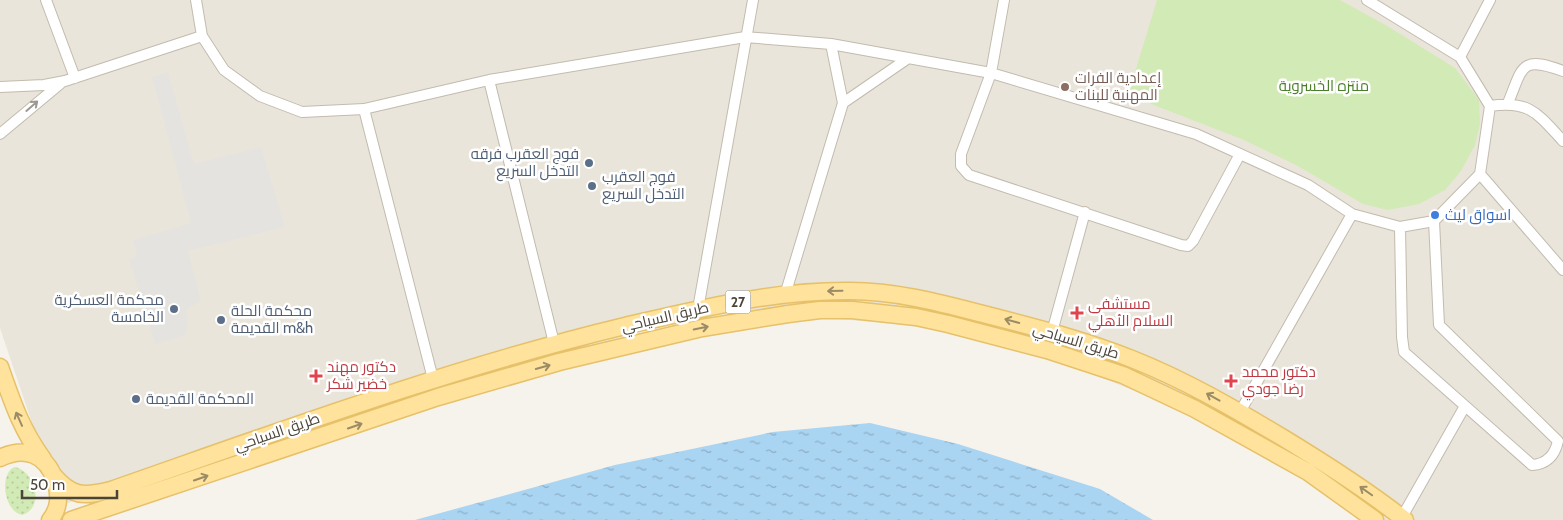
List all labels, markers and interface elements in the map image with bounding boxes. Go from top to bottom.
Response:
place label: إعدادية الفرات المهنية للبنات [1075,69,1161,105]
park label: منتزه الخسروية [1279,77,1369,95]
marker: إعدادية الفرات المهنية للبنات [1059,81,1071,93]
one-way arrow [25,101,38,112]
place label: فوج العقرب فرقه التدخل السريع [471,145,579,182]
marker: فوج العقرب فرقه التدخل السريع [583,157,595,169]
place label: فوج العقرب التدخل السريع [602,168,685,205]
marker: فوج العقرب التدخل السريع [586,180,598,192]
place label: اسواق ليث [1445,206,1511,225]
marker: اسواق ليث [1429,209,1441,221]
one-way arrow [828,286,844,296]
road number: 27 [726,290,750,314]
place label: محكمة العسكرية الخامسة [54,291,164,326]
place label: مستشفى السلام الأهلي [1088,295,1173,333]
street label: طريق السياحي [620,298,711,339]
place label: محكمة الحلة القديمة m&h [231,302,313,337]
marker: محكمة العسكرية الخامسة [168,303,180,315]
marker: مستشفى السلام الأهلي [1070,306,1084,320]
marker: محكمة الحلة القديمة m&h [215,314,227,326]
one-way arrow [1005,316,1021,326]
street label: طريق السياحي [1030,319,1121,366]
one-way arrow [693,323,709,332]
place label: دكتور مهند خضير شكر [326,358,396,393]
one-way arrow [535,361,551,371]
place label: دكتور محمد رضا جودي [1242,363,1316,401]
marker: دكتور مهند خضير شكر [309,369,323,383]
marker: دكتور محمد رضا جودي [1224,374,1238,388]
place label: المحكمة القديمة [146,390,254,408]
one-way arrow [1205,392,1220,402]
marker: المحكمة القديمة [130,393,142,405]
street label: طريق السياحي [232,409,323,458]
one-way arrow [13,412,23,427]
one-way arrow [346,420,362,430]
scale bar [22,468,118,500]
one-way arrow [192,472,208,482]
text: 50 m [30,476,65,494]
one-way arrow [1359,486,1373,496]

